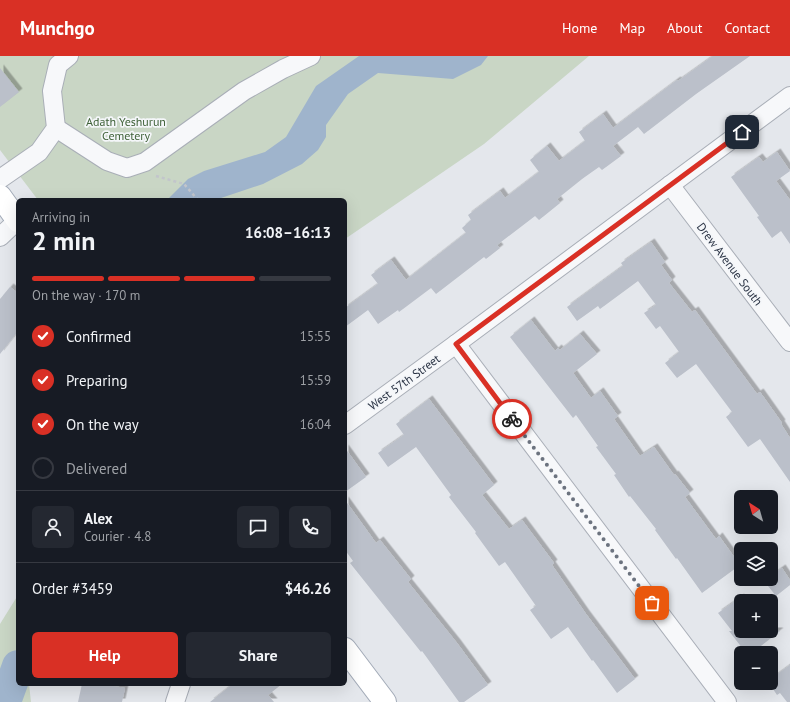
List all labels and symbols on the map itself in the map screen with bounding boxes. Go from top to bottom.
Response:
park label: Adath Yeshurun Cemetery [86,114,166,143]
pin [725,115,759,149]
street label: Drew Avenue South [694,220,766,308]
street label: West 57th Street [365,351,443,413]
courier [492,399,532,439]
north arrow [734,490,778,534]
pin [635,586,669,620]

